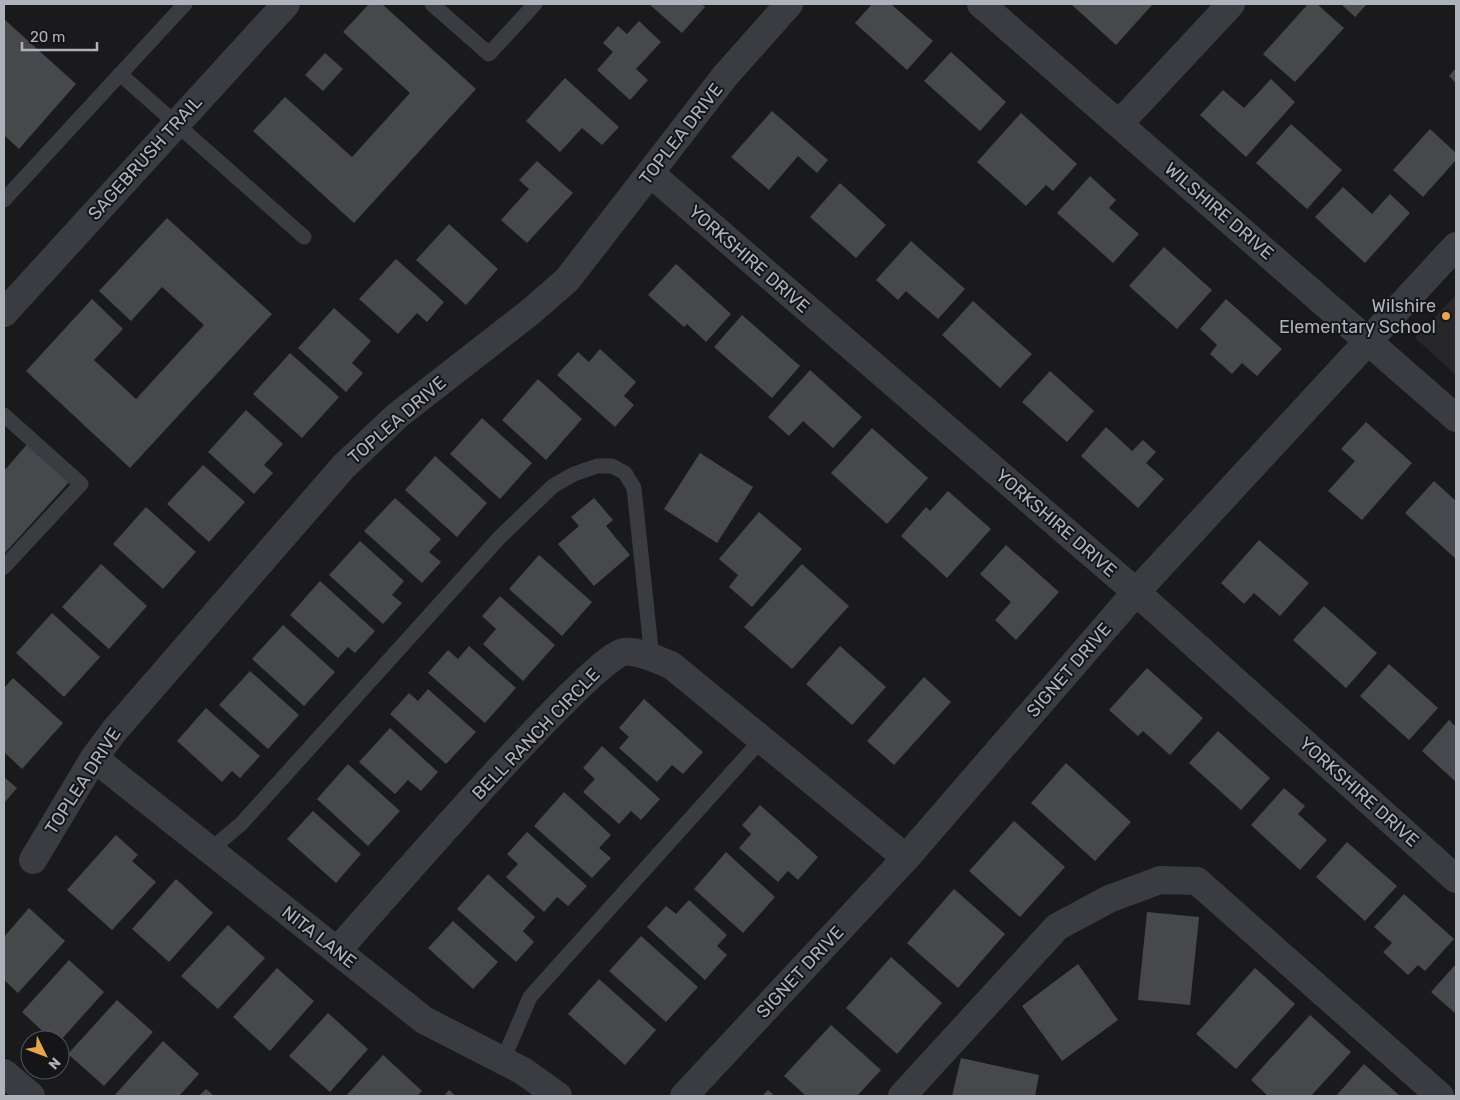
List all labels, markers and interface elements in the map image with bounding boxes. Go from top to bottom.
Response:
scale bar [22,20,98,52]
text: 20 m [30,28,65,46]
street label: TOPLEA DRIVE [635,79,727,189]
street label: SAGEBRUSH TRAIL [83,91,207,225]
street label: WILSHIRE DRIVE [1160,158,1278,264]
street label: YORKSHIRE DRIVE [684,200,814,318]
place label: Wilshire Elementary School [1279,295,1436,338]
marker: Wilshire Elementary School [1440,310,1452,322]
street label: TOPLEA DRIVE [343,371,451,469]
street label: YORKSHIRE DRIVE [991,464,1121,582]
street label: SIGNET DRIVE [1022,618,1116,722]
street label: BELL RANCH CIRCLE [467,664,605,804]
street label: TOPLEA DRIVE [40,724,126,838]
street label: YORKSHIRE DRIVE [1295,732,1423,852]
street label: NITA LANE [278,901,360,973]
street label: SIGNET DRIVE [752,921,848,1023]
north arrow [20,1030,70,1080]
text: N [45,1054,64,1073]

